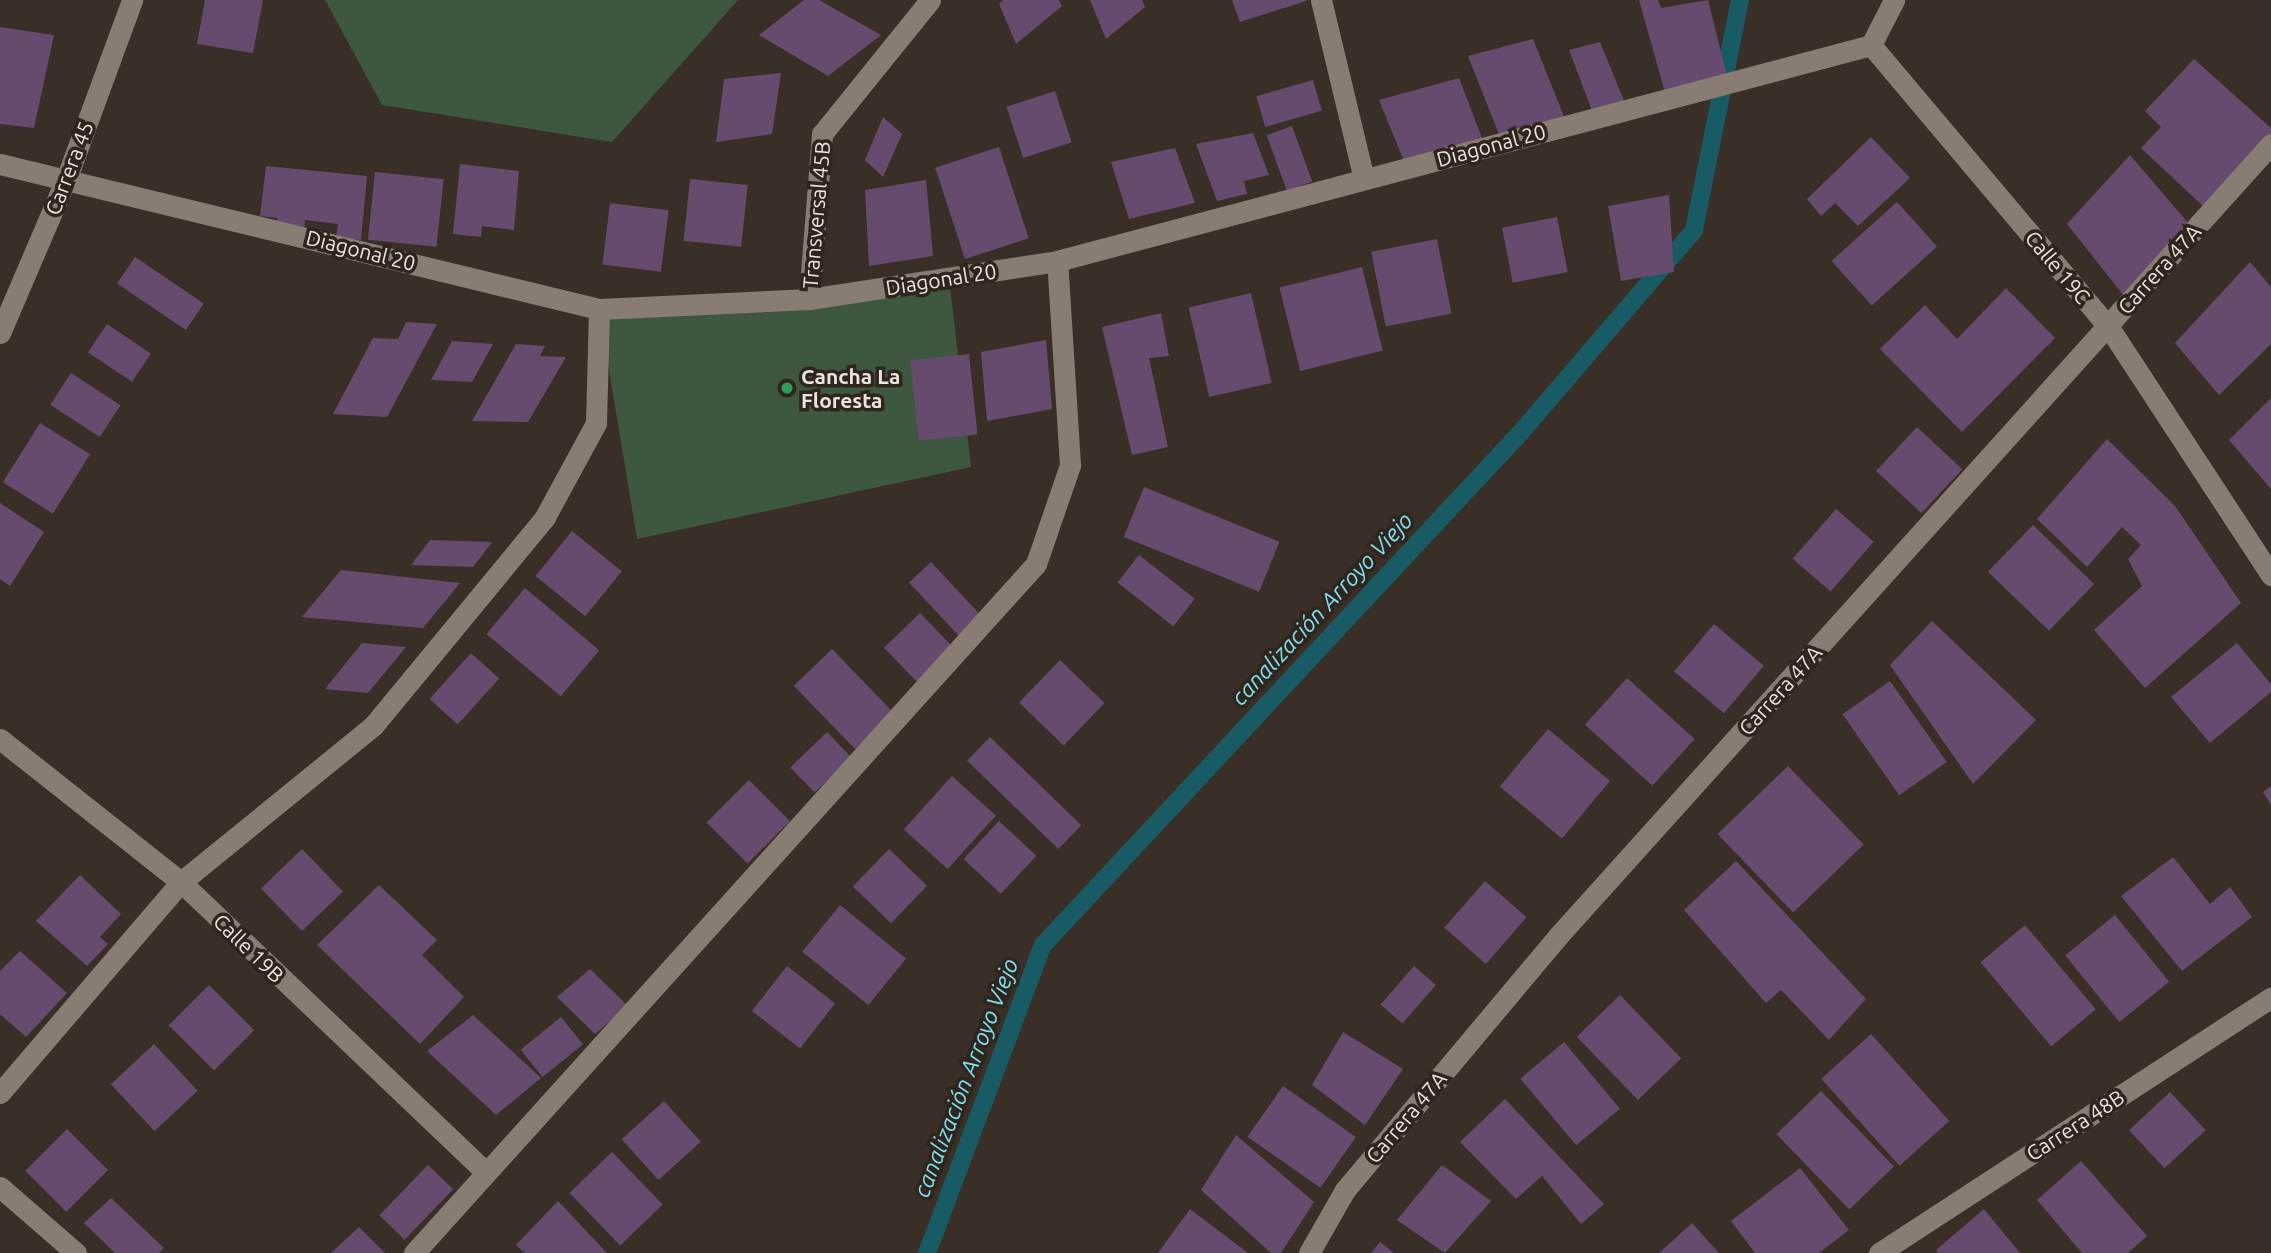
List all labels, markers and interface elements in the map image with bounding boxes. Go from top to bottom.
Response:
street label: Carrera 45 [40,118,98,218]
street label: Diagonal 20 [1434,118,1548,172]
street label: Transversal 45B [797,140,835,290]
street label: Carrera 47A [2112,219,2206,319]
street label: Diagonal 20 [304,224,418,276]
street label: Calle 19C [2020,225,2096,309]
street label: Diagonal 20 [884,258,998,300]
place label: Cancha La Floresta [801,363,900,413]
marker: Cancha La Floresta [779,380,795,396]
water label: canalización Arroyo Viejo [1226,507,1418,711]
street label: Carrera 47A [1733,640,1827,740]
street label: Calle 19B [209,908,289,988]
water label: canalización Arroyo Viejo [908,955,1024,1201]
street label: Carrera 47A [1360,1066,1452,1168]
street label: Carrera 48B [2021,1084,2129,1166]

